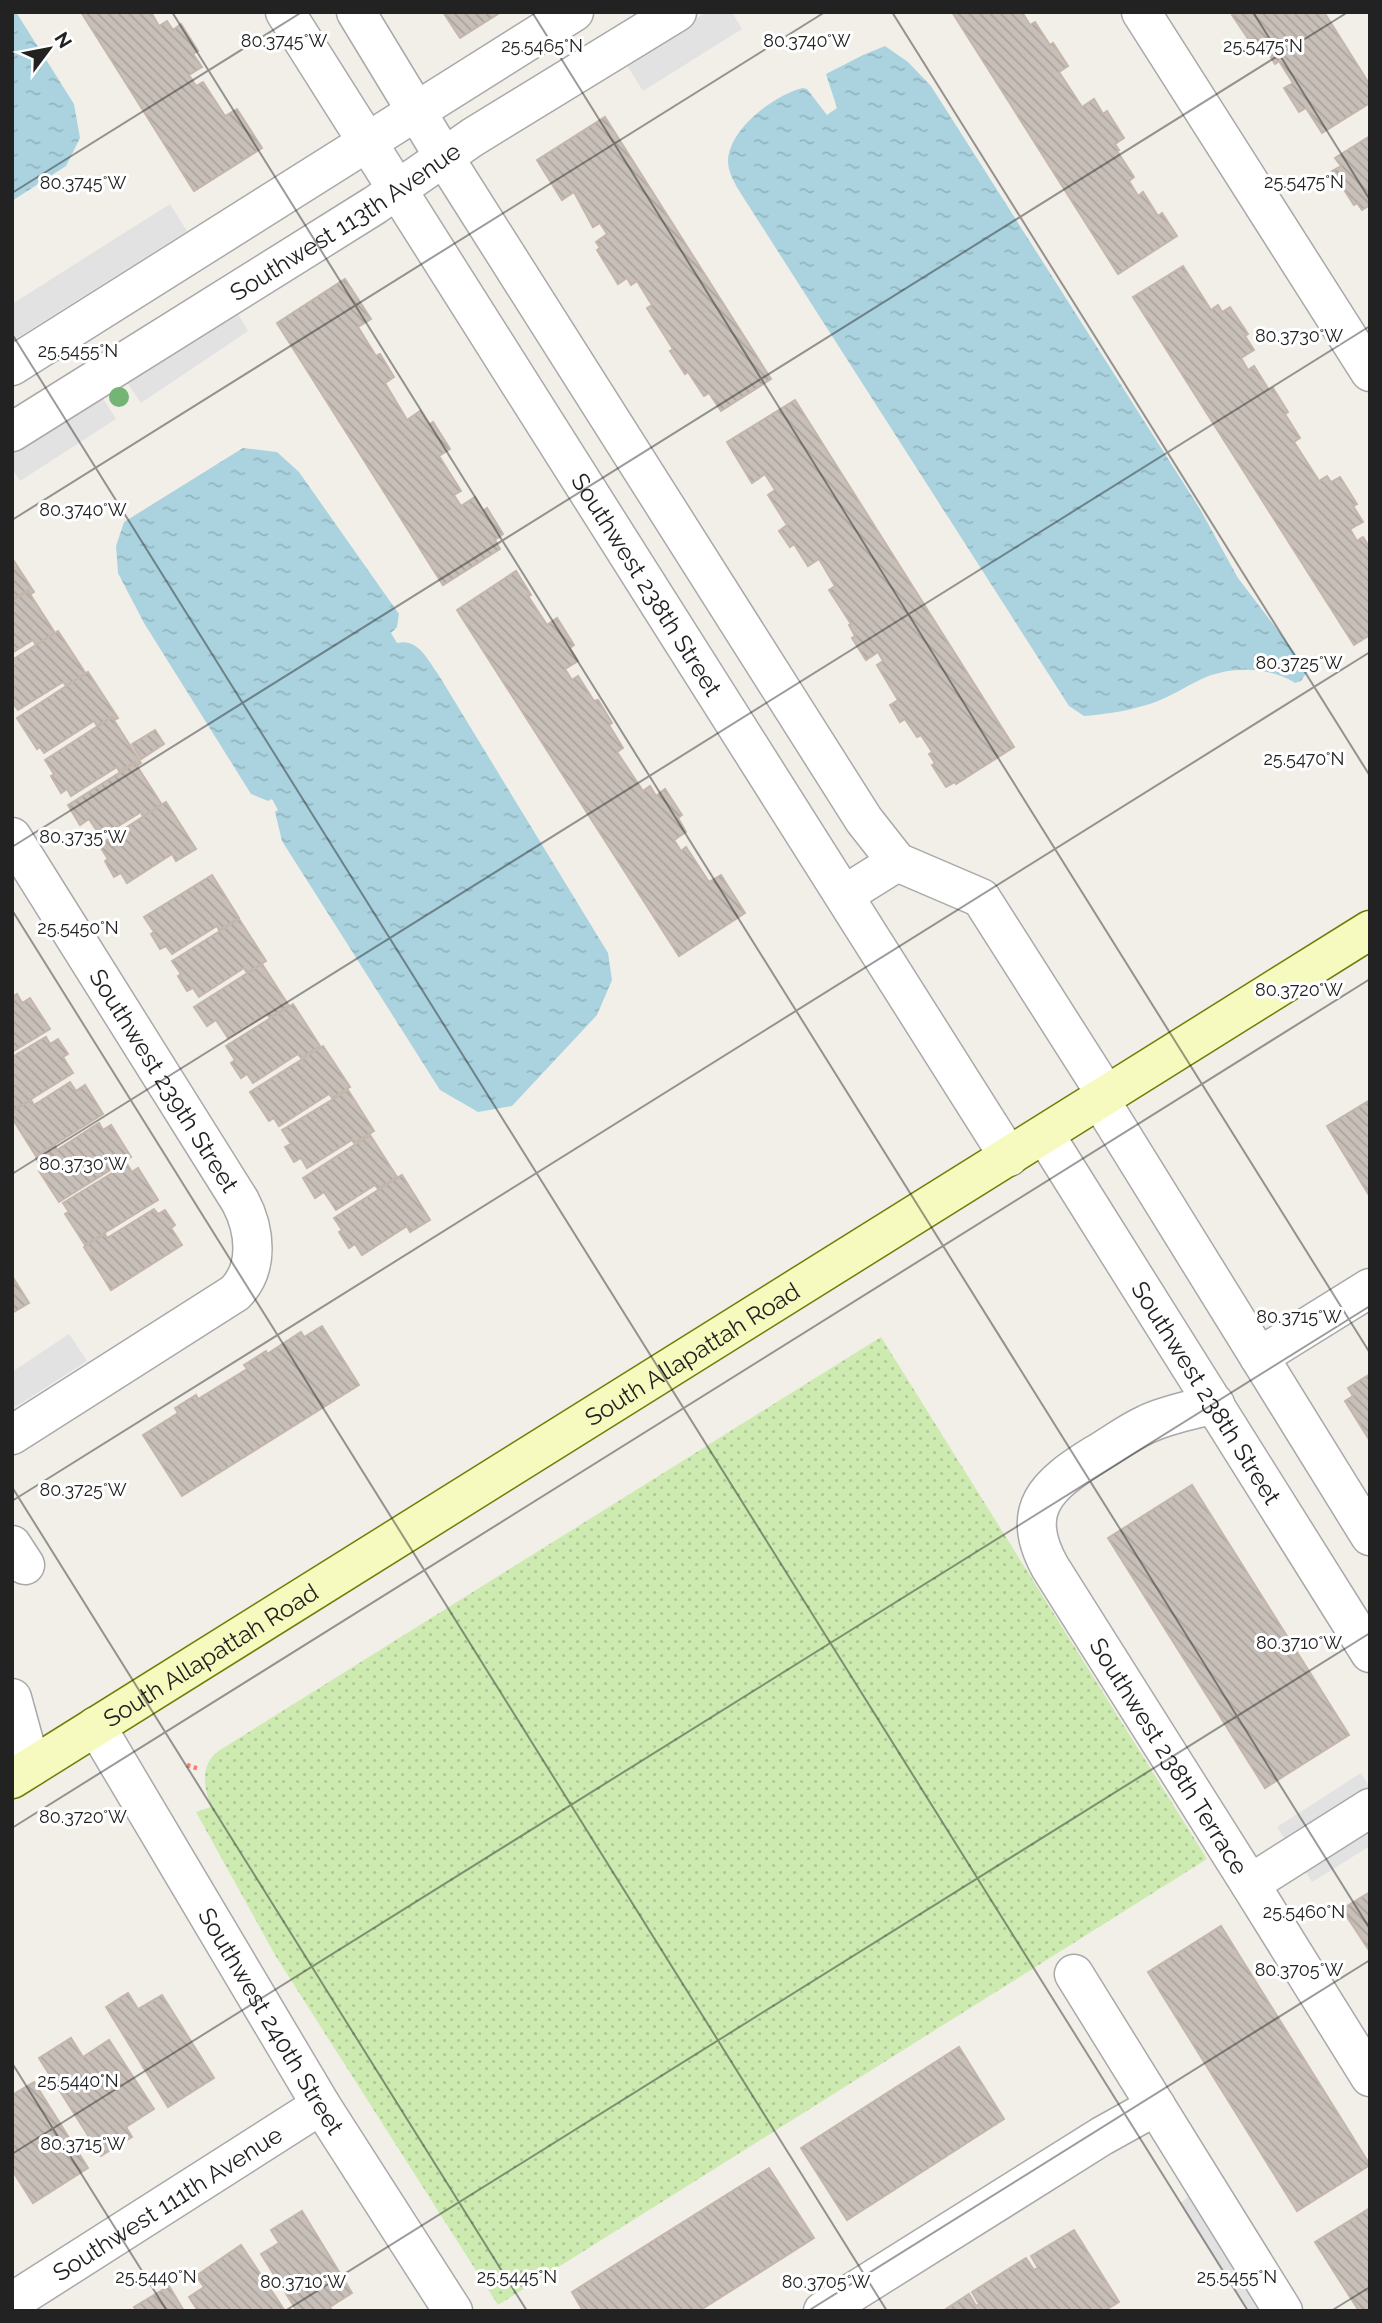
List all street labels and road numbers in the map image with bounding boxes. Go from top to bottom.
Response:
street label: Southwest 113th Avenue [224,136,466,307]
street label: Southwest 238th Street [566,467,728,701]
street label: Southwest 239th Street [84,963,245,1197]
street label: Southwest 238th Street [1126,1275,1287,1510]
street label: South Allapattah Road [579,1276,805,1432]
street label: South Allapattah Road [98,1577,323,1733]
street label: Southwest 238th Terrace [1084,1632,1255,1880]
street label: Southwest 240th Street [193,1902,350,2140]
street label: Southwest 111th Avenue [47,2119,287,2287]

